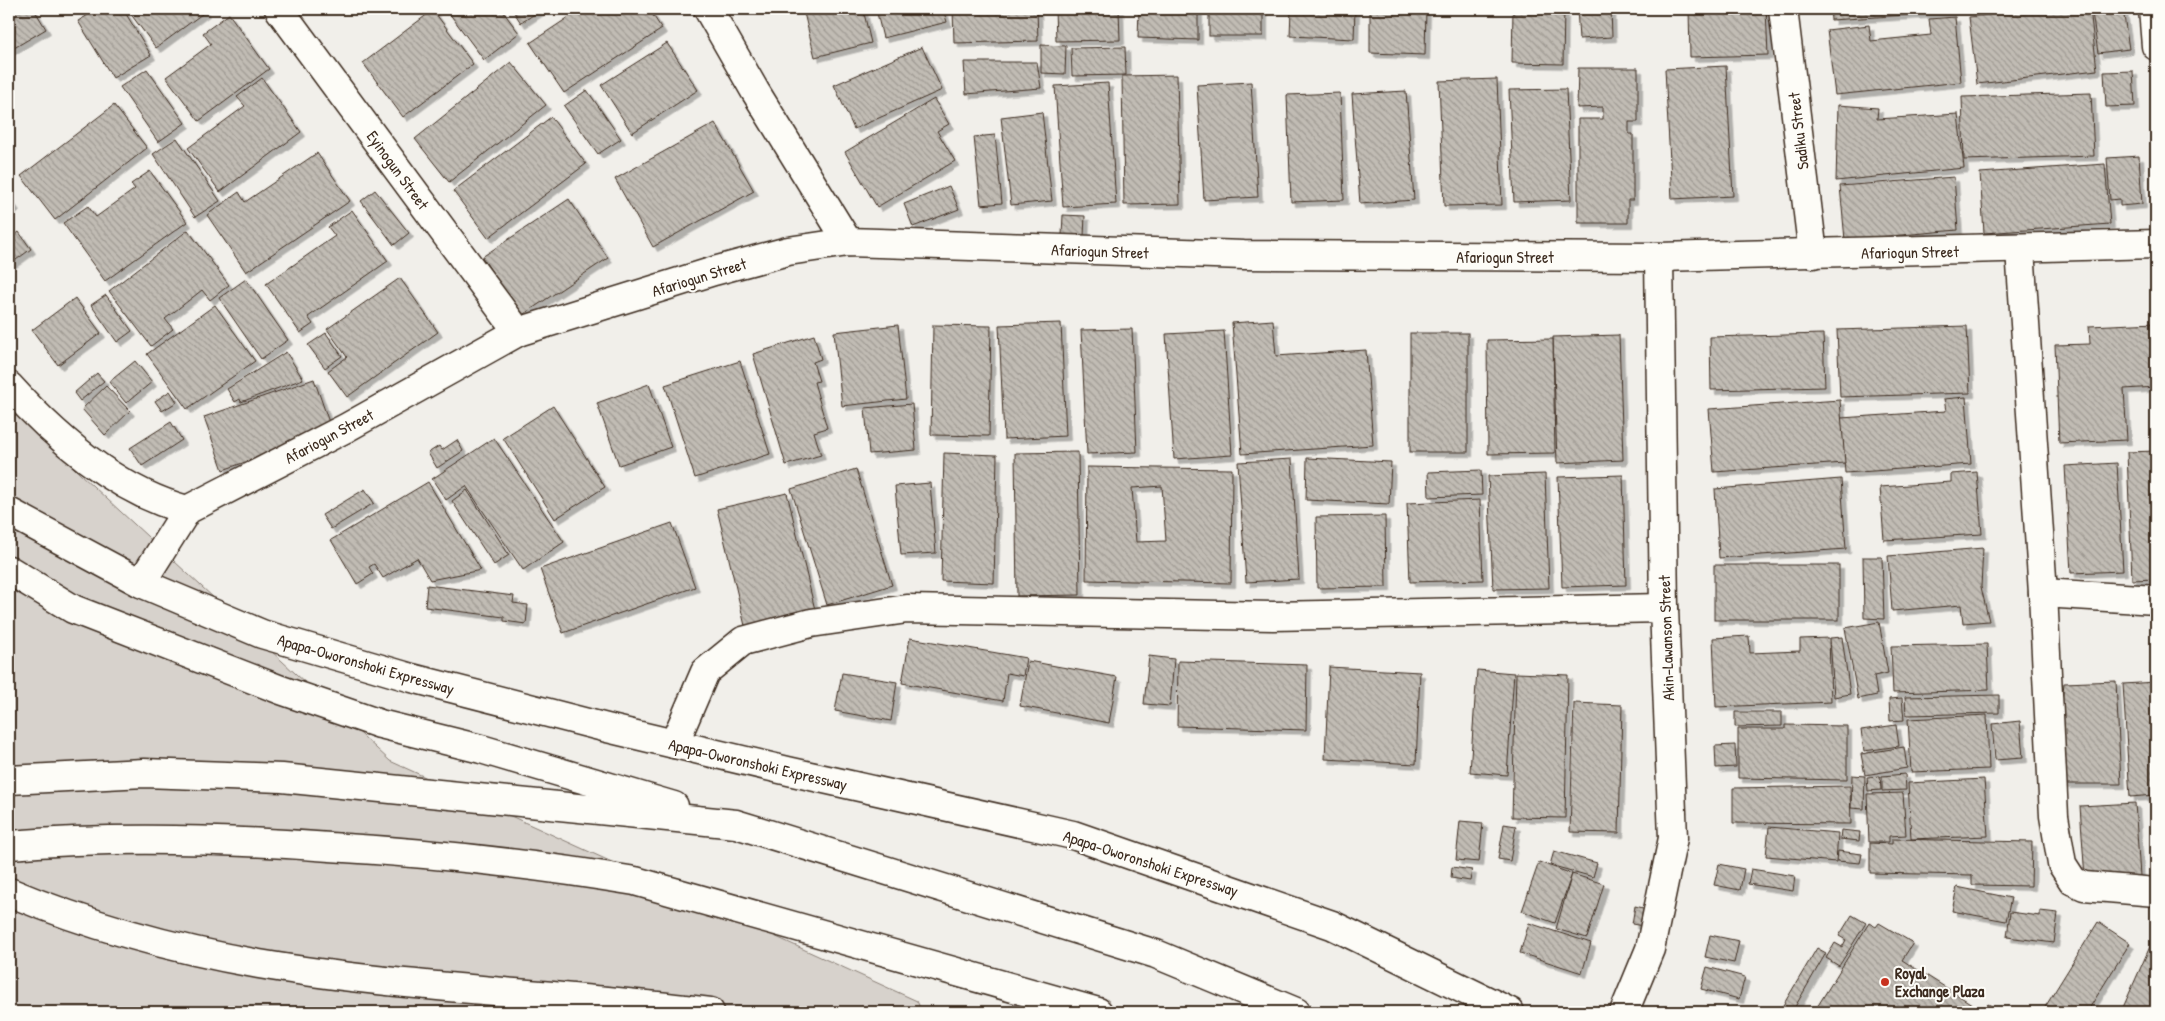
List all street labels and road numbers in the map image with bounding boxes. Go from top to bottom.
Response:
street label: Sadiku Street [1782,91,1814,171]
street label: Eyinogun Street [362,126,434,214]
street label: Afariogun Street [1051,238,1150,264]
street label: Afariogun Street [1861,240,1960,264]
street label: Afariogun Street [1456,246,1554,268]
street label: Afariogun Street [649,252,749,302]
street label: Afariogun Street [281,403,378,469]
street label: Akin-Lawanson Street [1653,574,1679,701]
street label: Apapa-Oworonshoki Expressway [275,628,457,700]
street label: Apapa-Oworonshoki Expressway [667,733,850,795]
street label: Apapa-Oworonshoki Expressway [1061,824,1242,902]

